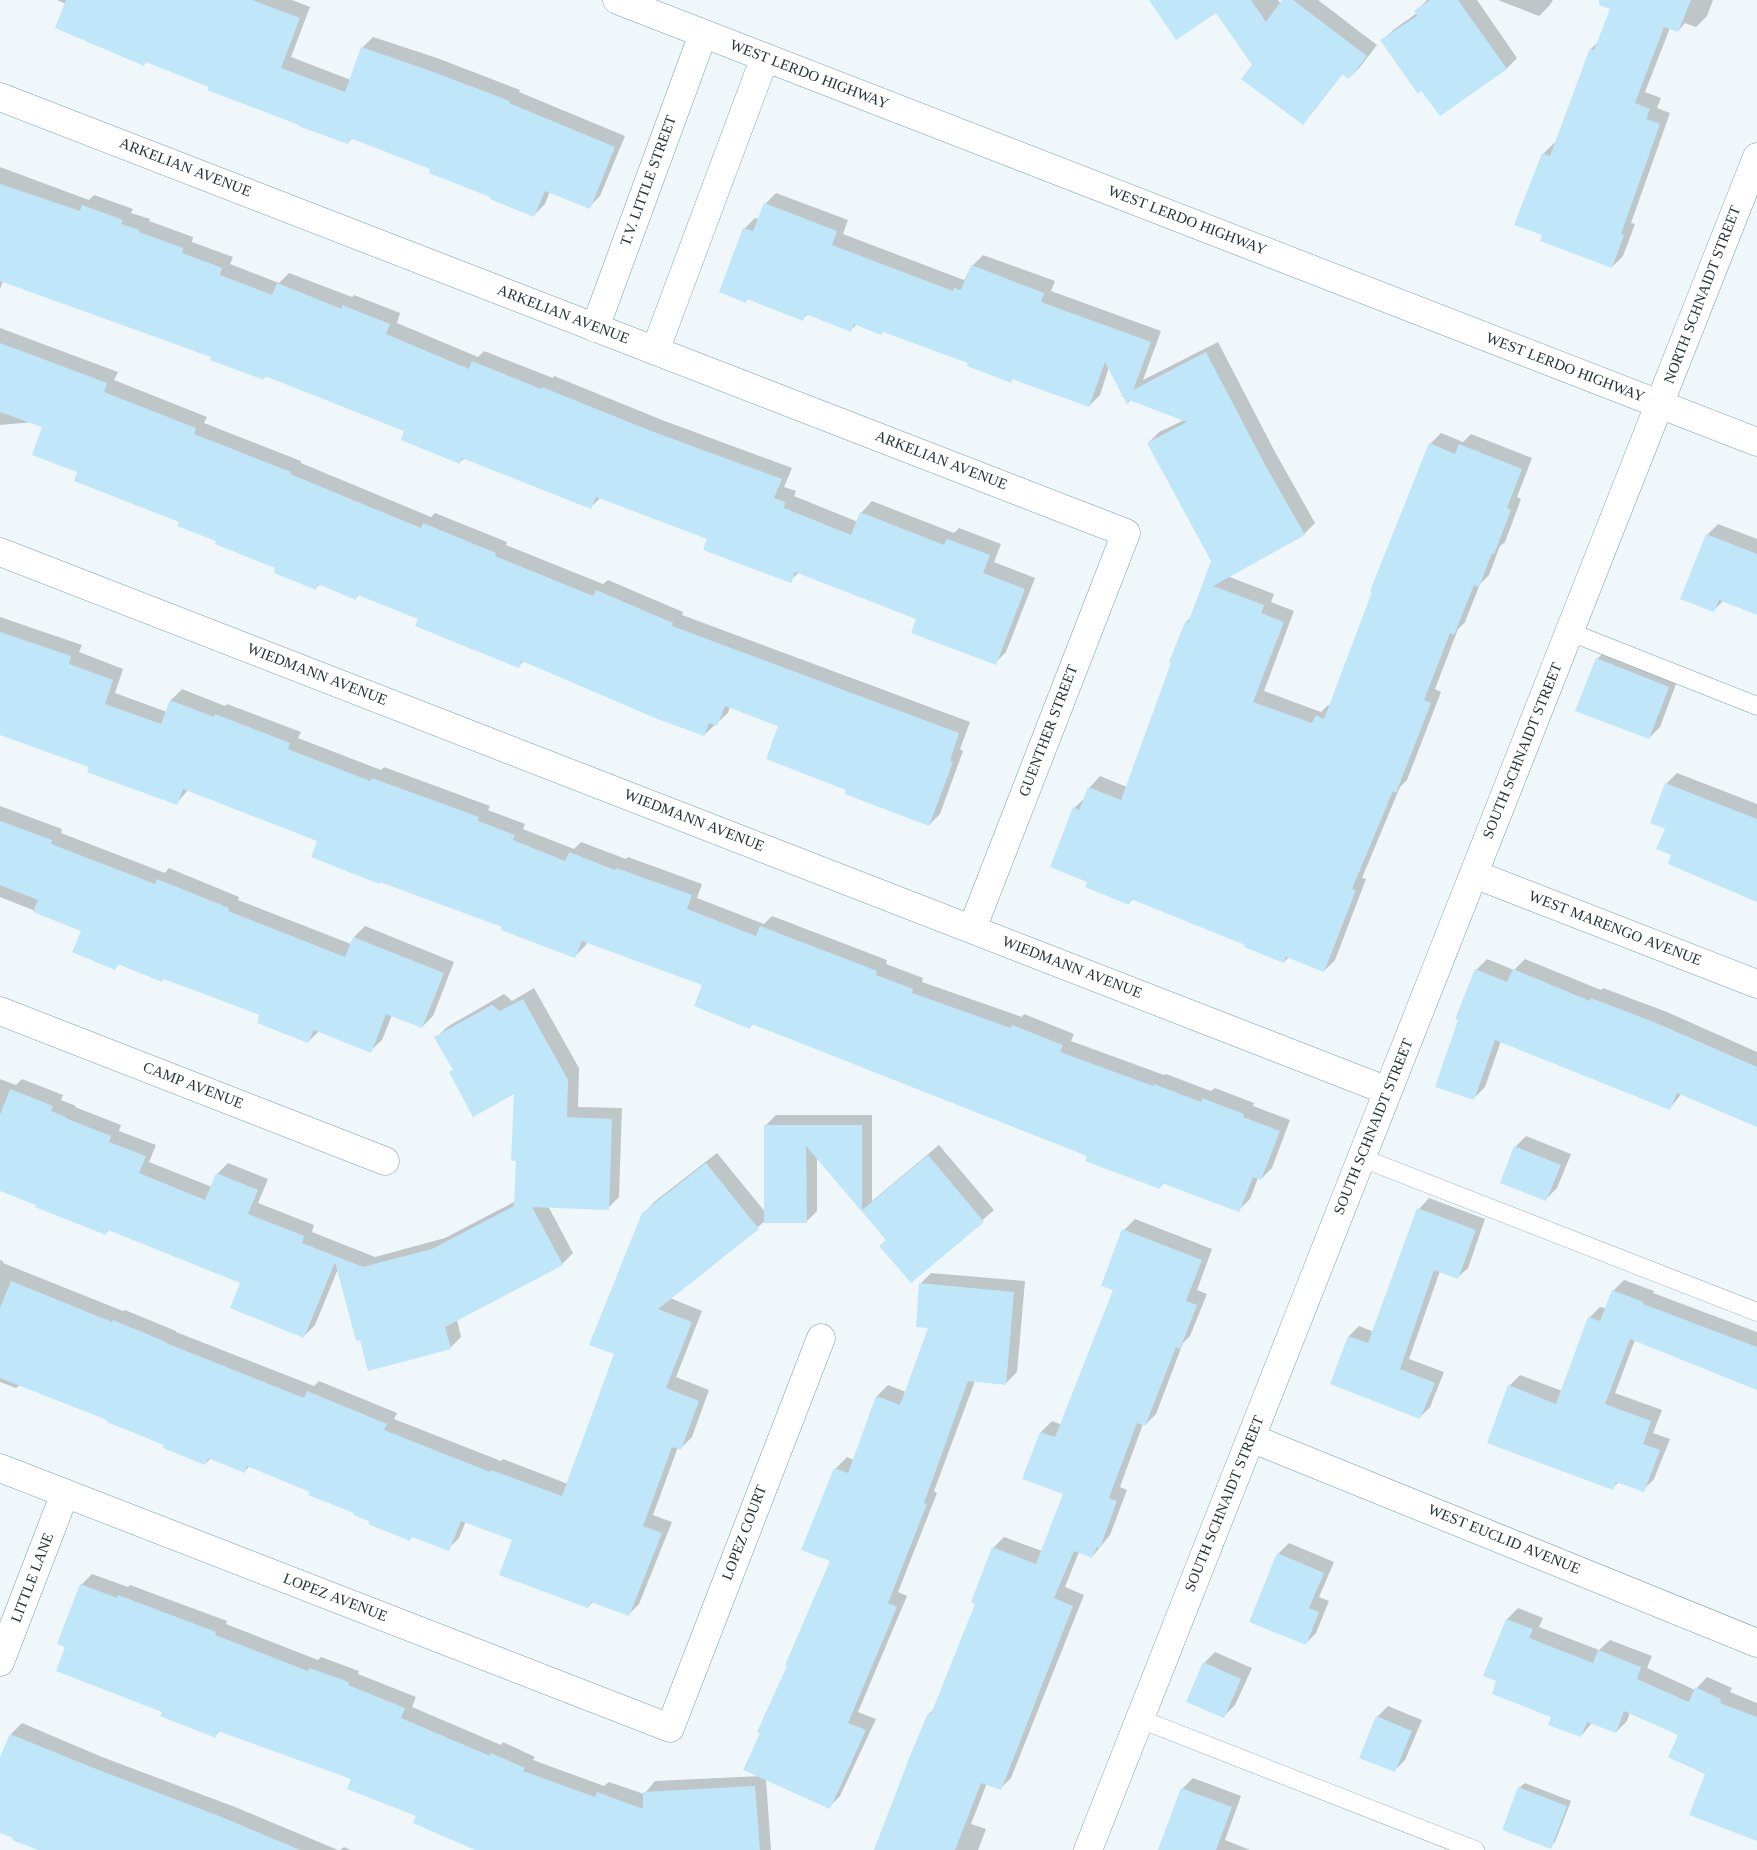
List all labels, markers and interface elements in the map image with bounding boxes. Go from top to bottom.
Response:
street label: WEST LERDO HIGHWAY [727,36,891,114]
street label: T.V. LITTLE STREET [617,113,681,249]
street label: ARKELIAN AVENUE [116,134,254,202]
street label: WEST LERDO HIGHWAY [1105,182,1269,260]
street label: NORTH SCHNAIDT STREET [1661,204,1745,386]
street label: ARKELIAN AVENUE [494,281,632,349]
street label: WEST LERDO HIGHWAY [1483,329,1647,407]
street label: ARKELIAN AVENUE [872,427,1010,495]
street label: WIEDMANN AVENUE [244,640,390,710]
street label: SOUTH SCHNAIDT STREET [1479,660,1567,842]
street label: GUENTHER STREET [1016,663,1082,799]
street label: WIEDMANN AVENUE [621,786,767,856]
street label: WEST MARENGO AVENUE [1526,888,1704,970]
street label: WIEDMANN AVENUE [999,933,1145,1003]
street label: SOUTH SCHNAIDT STREET [1330,1036,1418,1218]
street label: CAMP AVENUE [140,1059,246,1113]
street label: SOUTH SCHNAIDT STREET [1181,1413,1269,1595]
street label: LOPEZ COURT [719,1483,771,1583]
street label: WEST EUCLID AVENUE [1425,1501,1583,1579]
street label: LITTLE LANE [8,1531,58,1625]
street label: LOPEZ AVENUE [280,1570,390,1626]

